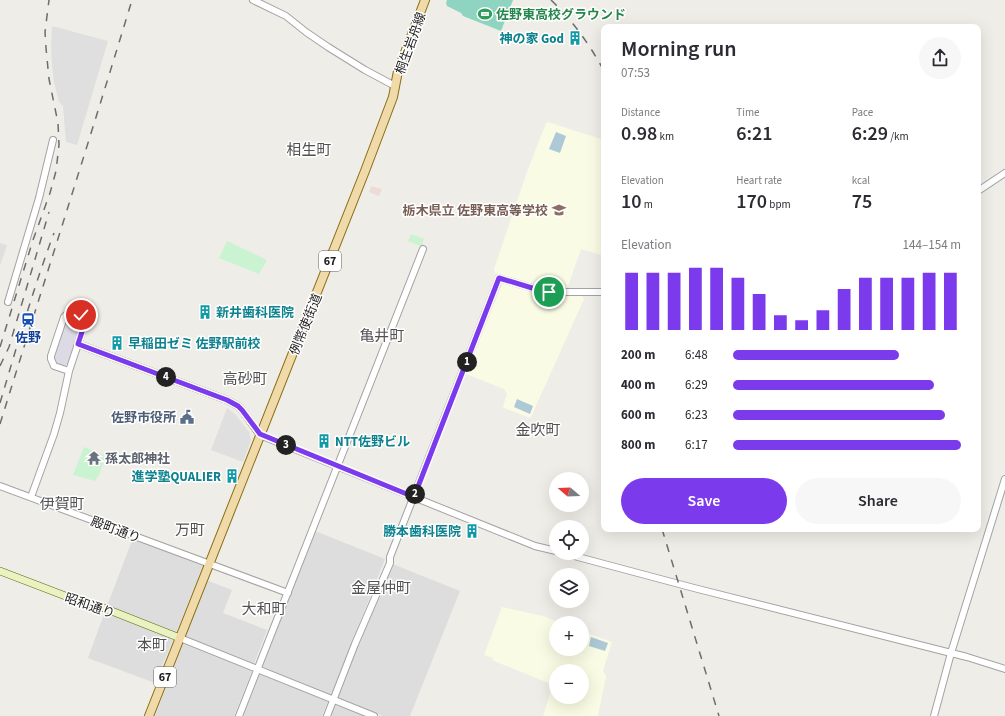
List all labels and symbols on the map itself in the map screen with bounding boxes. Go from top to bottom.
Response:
sports icon: 佐野東高校グラウンド [477,6,493,22]
place label: 佐野東高校グラウンド [496,6,626,24]
street label: 桐生岩舟線 [391,10,431,77]
place label: 神の家 God [499,30,564,48]
building icon: 神の家 God [567,30,583,46]
district label: 相生町 [286,140,332,161]
place label: 栃木県立 佐野東高等学校 [402,202,548,220]
school or university icon: 栃木県立 佐野東高等学校 [551,202,567,218]
road number: 67 [319,251,341,271]
pin [532,275,566,309]
street label: 例幣使街道 [285,291,326,358]
pin [64,298,98,332]
building icon: 新井歯科医院 [197,304,213,320]
place label: 新井歯科医院 [216,304,294,322]
station icon: 佐野 [20,312,36,328]
district label: 亀井町 [359,326,405,347]
place label: 佐野 [15,329,41,347]
building icon: 早稲田ゼミ 佐野駅前校 [109,335,125,351]
place label: 早稲田ゼミ 佐野駅前校 [128,335,261,353]
pin: 1 [457,352,477,372]
pin: 4 [156,367,176,387]
district label: 高砂町 [222,369,268,390]
place label: 佐野市役所 [111,409,176,427]
public building icon: 佐野市役所 [179,409,195,425]
district label: 金吹町 [515,420,561,441]
building icon: NTT佐野ビル [316,433,332,449]
place label: NTT佐野ビル [335,433,410,451]
pin: 3 [276,435,296,455]
temple icon: 孫太郎神社 [86,450,102,466]
place label: 孫太郎神社 [105,450,170,468]
place label: 進学塾QUALIER [131,468,221,486]
building icon: 進学塾QUALIER [224,468,240,484]
north arrow [549,472,589,512]
pin: 2 [405,484,425,504]
district label: 伊賀町 [39,494,85,515]
street label: 殿町通り [88,513,143,547]
district label: 万町 [175,520,205,541]
place label: 勝本歯科医院 [383,523,461,541]
building icon: 勝本歯科医院 [464,523,480,539]
district label: 金屋仲町 [351,578,411,599]
street label: 昭和通り [62,589,117,623]
district label: 大和町 [241,599,287,620]
district label: 本町 [137,635,167,656]
road number: 67 [154,667,176,687]

